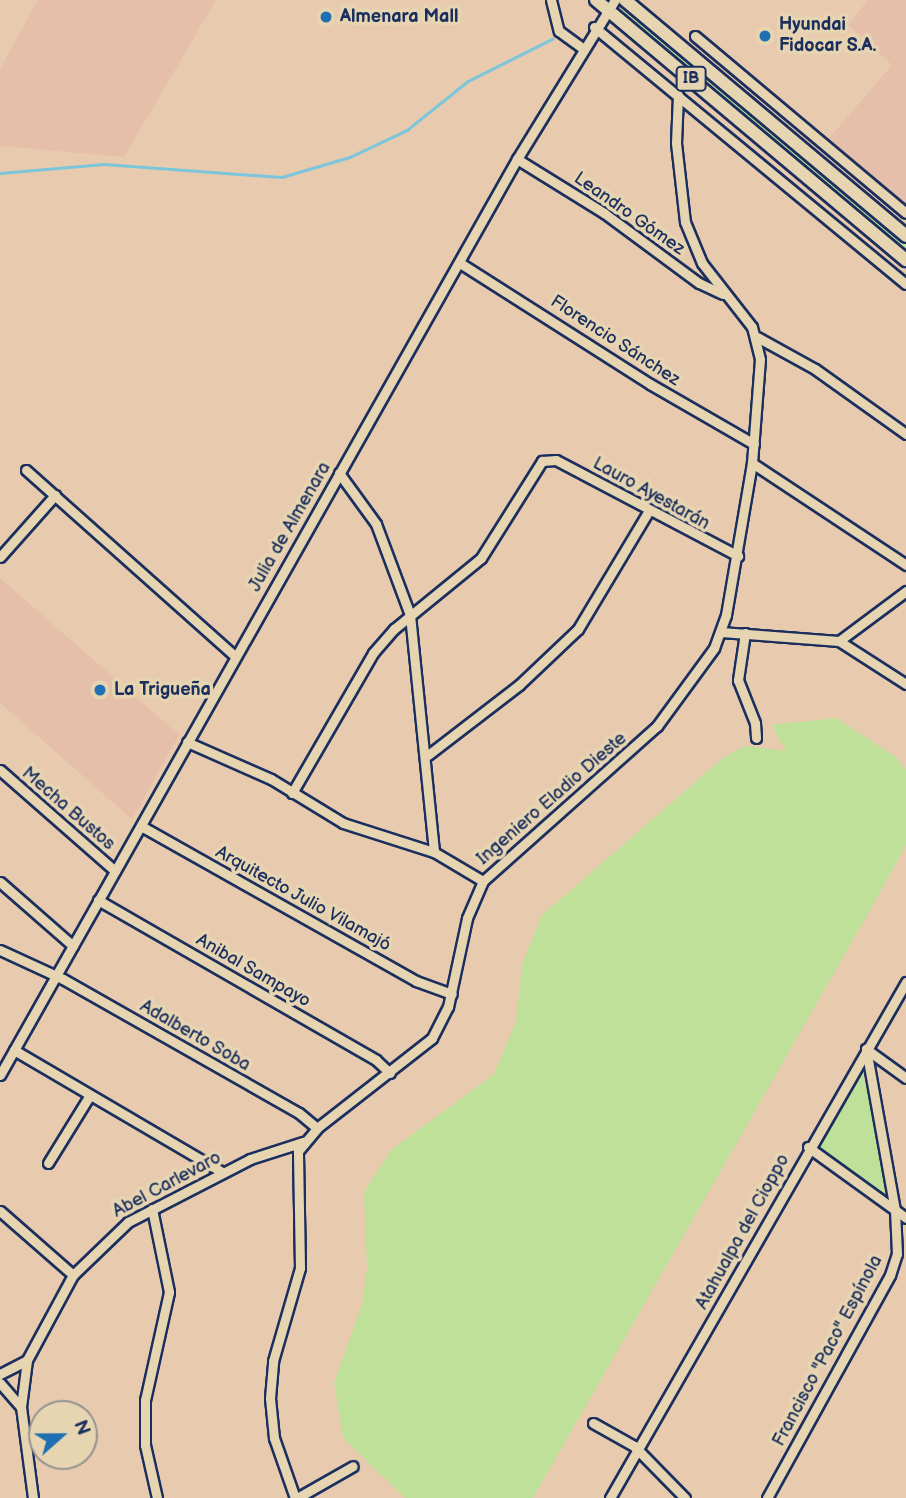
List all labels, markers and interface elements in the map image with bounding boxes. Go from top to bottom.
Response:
place label: Almenara Mall [340,6,458,28]
marker: Almenara Mall [318,9,334,25]
place label: Hyundai Fidocar S.A. [779,15,876,58]
marker: Hyundai Fidocar S.A. [757,28,773,44]
road number: IB [675,66,707,92]
street label: Leandro Gómez [569,168,689,260]
street label: Florencio Sánchez [546,291,684,391]
street label: Lauro Ayestarán [589,453,713,535]
street label: Julia de Almenara [244,458,336,596]
place label: La Trigueña [114,679,211,701]
marker: La Trigueña [92,682,108,698]
street label: Ingeniero Eladio Dieste [473,728,631,870]
street label: Mecha Bustos [17,763,119,855]
street label: Arquitecto Julio Vilamajó [211,841,395,957]
street label: Anibal Sampayo [192,929,314,1013]
street label: Adalberto Soba [136,996,254,1076]
street label: Abel Carlevaro [109,1147,225,1223]
street label: Atahualpa del Cioppo [691,1151,795,1313]
street label: Francisco "Paco" Espínola [768,1252,888,1450]
north arrow [28,1400,98,1470]
text: N [68,1417,94,1439]

